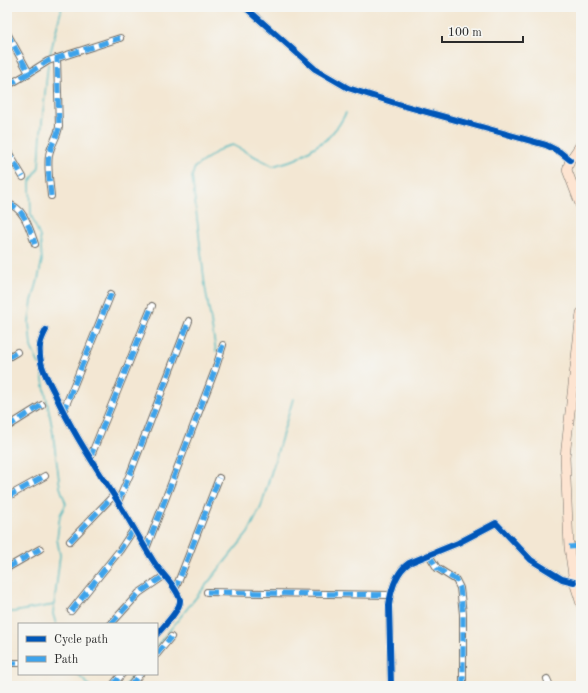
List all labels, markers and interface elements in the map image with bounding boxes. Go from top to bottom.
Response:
scale bar [442,18,523,44]
text: 100 m [448,27,482,39]
legend [18,623,158,675]
text: Cycle path [54,634,109,646]
text: Path [54,654,79,666]

